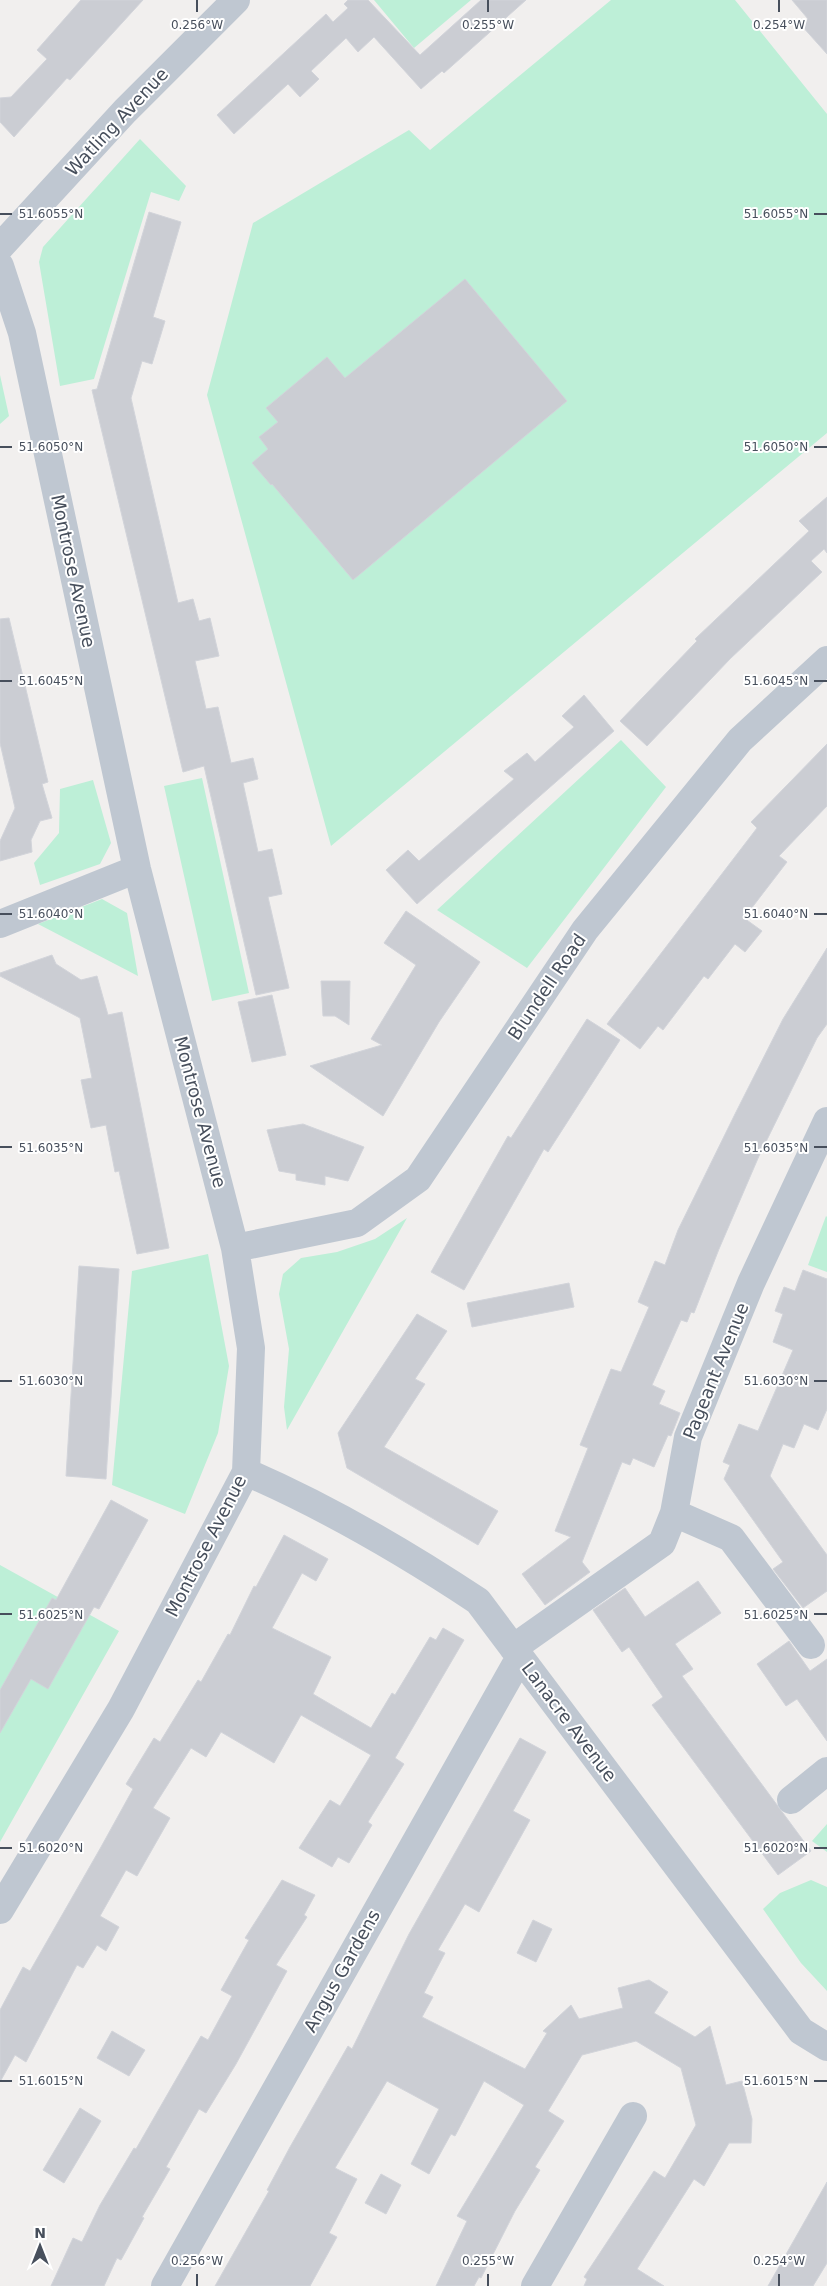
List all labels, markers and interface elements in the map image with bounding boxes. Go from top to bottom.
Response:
text: 0.256°W [171,18,223,32]
text: 0.255°W [462,18,514,32]
text: 0.254°W [753,18,805,32]
street label: Watling Avenue [61,63,172,180]
text: 51.6055°N [19,207,83,221]
text: 51.6055°N [744,207,808,221]
text: 51.6050°N [19,440,83,454]
text: 51.6050°N [744,440,808,454]
street label: Montrose Avenue [47,492,100,649]
text: 51.6045°N [19,674,83,688]
text: 51.6045°N [744,674,808,688]
text: 51.6040°N [19,907,83,921]
text: 51.6040°N [744,907,808,921]
street label: Blundell Road [503,930,590,1044]
street label: Montrose Avenue [170,1034,231,1190]
text: 51.6035°N [19,1141,83,1155]
text: 51.6035°N [744,1141,808,1155]
street label: Pageant Avenue [679,1299,753,1442]
text: 51.6030°N [19,1374,83,1388]
text: 51.6030°N [744,1374,808,1388]
street label: Montrose Avenue [161,1471,250,1620]
text: 51.6025°N [19,1608,83,1622]
text: 51.6025°N [744,1608,808,1622]
street label: Lanacre Avenue [518,1658,621,1786]
text: 51.6020°N [19,1841,83,1855]
text: 51.6020°N [744,1841,808,1855]
street label: Angus Gardens [299,1906,384,2036]
text: 51.6015°N [19,2074,83,2088]
text: 51.6015°N [744,2074,808,2088]
north arrow [15,2221,65,2271]
text: N [34,2225,46,2241]
text: 0.256°W [171,2254,223,2268]
text: 0.255°W [462,2254,514,2268]
text: 0.254°W [753,2254,805,2268]

